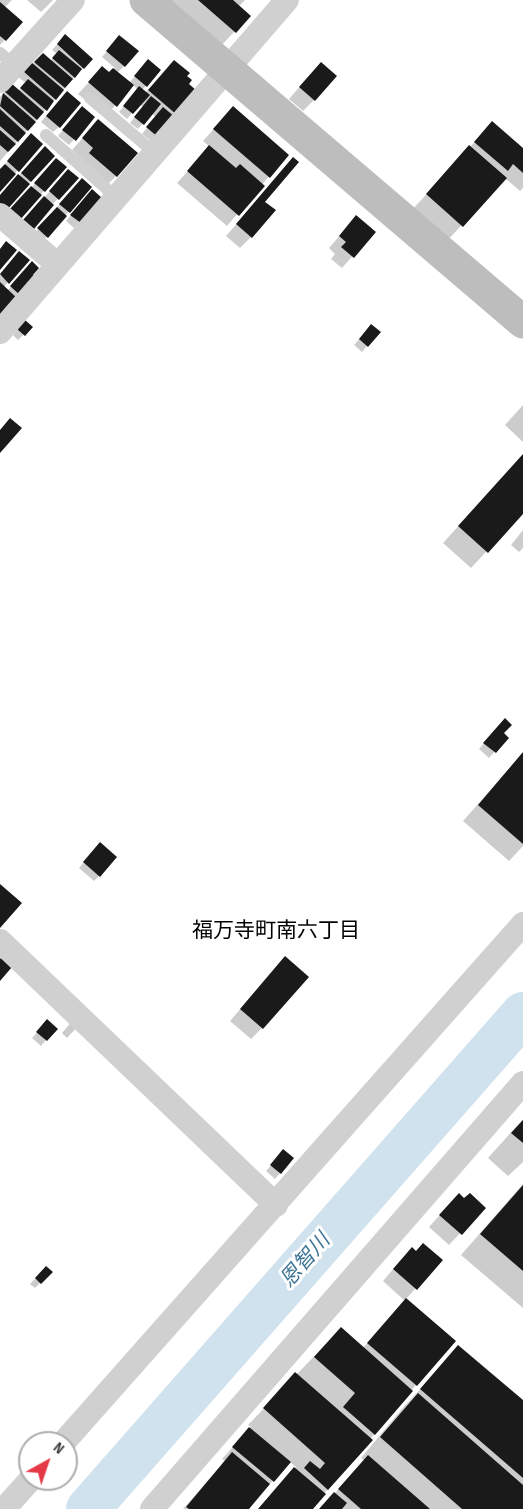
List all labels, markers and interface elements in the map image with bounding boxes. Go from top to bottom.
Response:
district label: 福万寺町南六丁目 [192,919,360,945]
water label: 恩智川 [276,1229,336,1293]
north arrow [18,1431,78,1491]
text: N [49,1438,68,1458]

